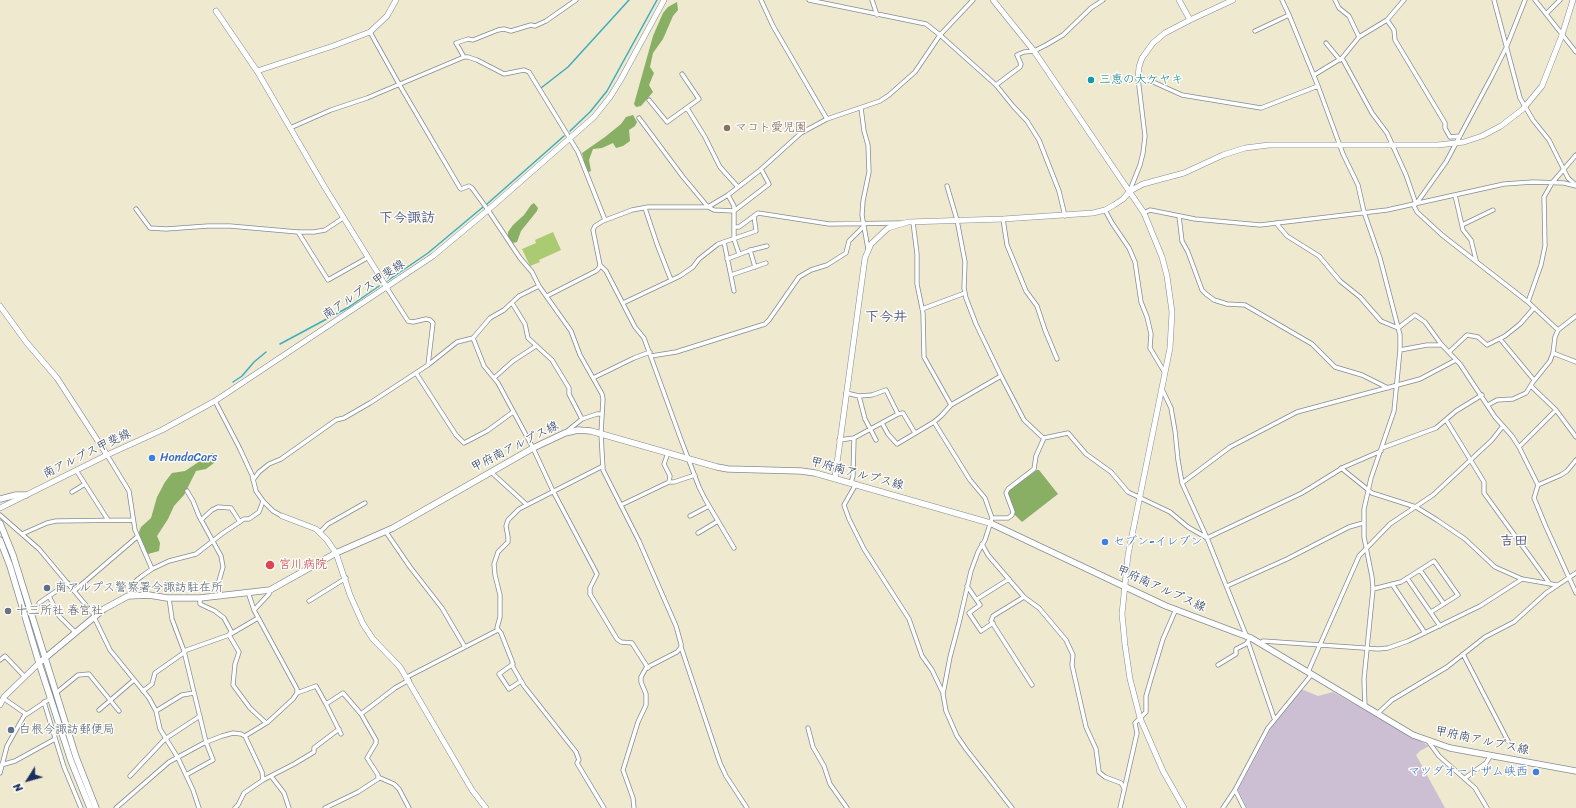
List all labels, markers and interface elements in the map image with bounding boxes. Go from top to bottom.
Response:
place label: 三恵の大ケヤキ [1099,73,1183,87]
marker: 三恵の大ケヤキ [1086,75,1096,85]
place label: マコト愛児園 [735,121,807,135]
marker: マコト愛児園 [722,123,732,133]
district label: 下今諏訪 [379,210,435,226]
street label: 南アルプス甲斐線 [320,257,408,323]
district label: 下今井 [865,309,907,325]
street label: 甲府南アルプス線 [469,419,561,475]
street label: 南アルプス甲斐線 [41,426,133,482]
place label: HondaCars [160,451,217,465]
marker: HondaCars [147,453,157,463]
street label: 甲府南アルプス線 [809,455,905,493]
district label: 吉田 [1500,533,1528,549]
place label: セブン-イレブン [1113,535,1203,549]
marker: セブン-イレブン [1100,537,1110,547]
place label: 宮川病院 [279,558,327,572]
marker: 宮川病院 [264,559,276,571]
street label: 甲府南アルプス線 [1114,563,1208,615]
place label: 南アルプス警察署今諏訪駐在所 [55,581,223,595]
marker: 南アルプス警察署今諏訪駐在所 [42,583,52,593]
place label: 十三所社 春宮社 [16,604,103,618]
marker: 十三所社 春宮社 [3,606,13,616]
place label: 白根今諏訪郵便局 [19,723,115,737]
street label: 甲府南アルプス線 [1434,724,1530,758]
marker: 白根今諏訪郵便局 [6,725,16,735]
north arrow [8,760,48,800]
place label: マツダオートザム峡西 [1408,765,1528,779]
marker: マツダオートザム峡西 [1531,767,1541,777]
text: N [8,779,28,796]

